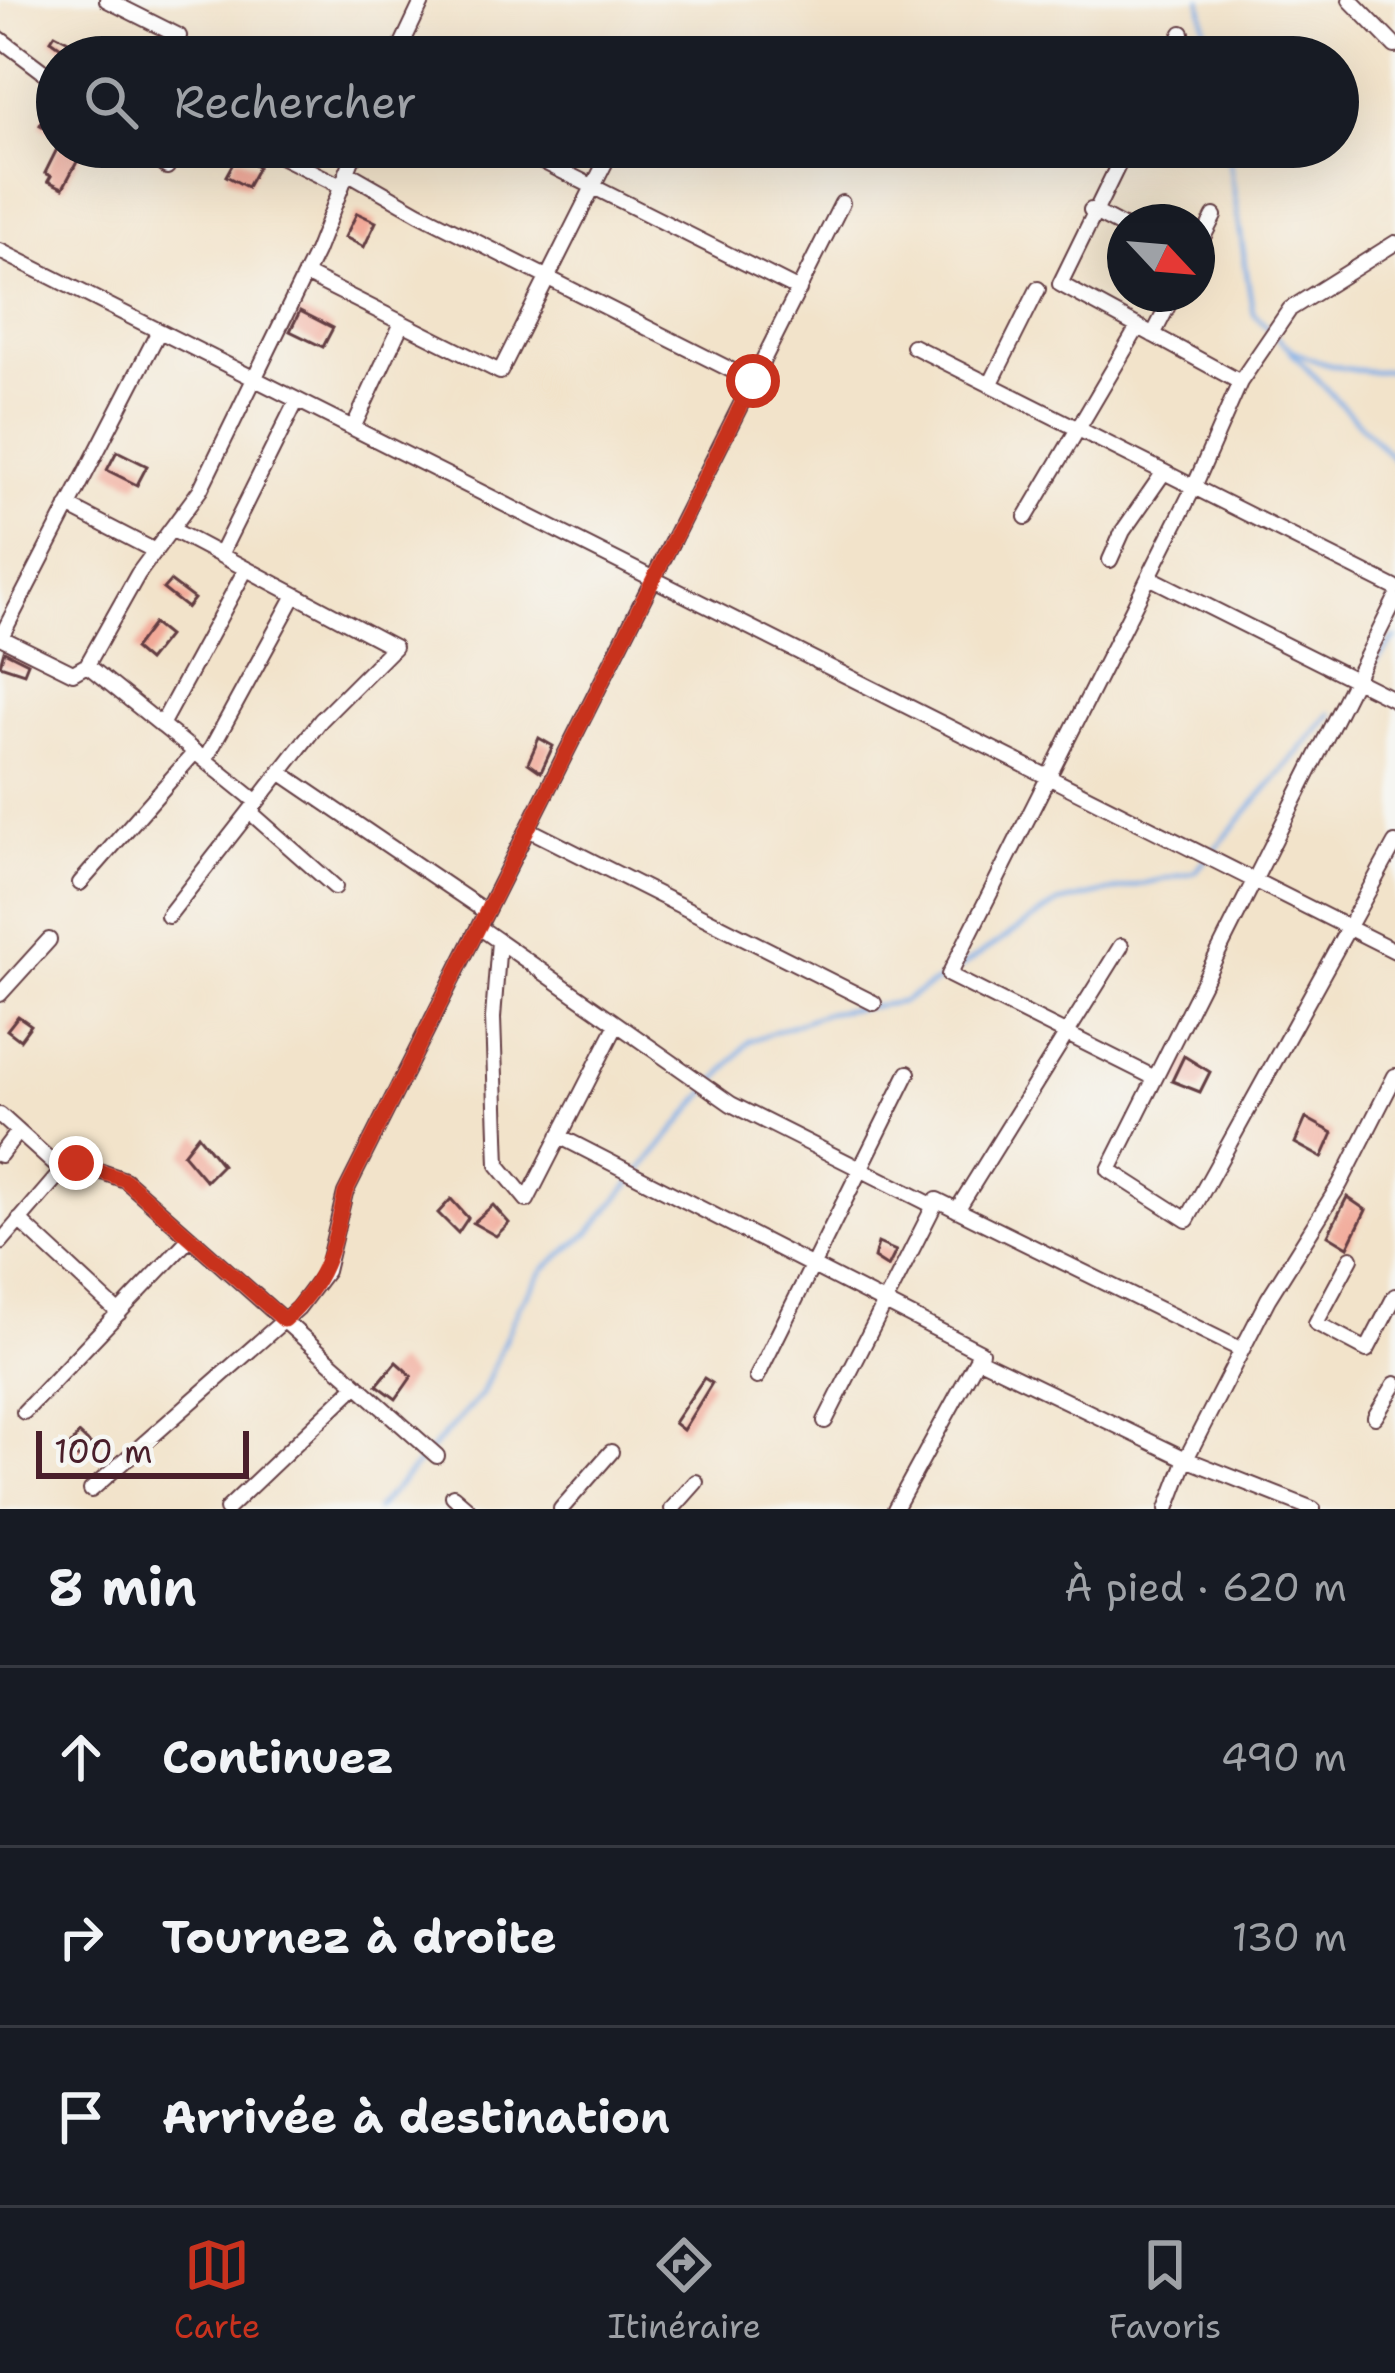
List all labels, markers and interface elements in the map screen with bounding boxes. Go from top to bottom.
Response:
search box [36,36,1359,168]
icon: search [78,69,144,135]
text: Rechercher [174,72,417,132]
north arrow [1107,204,1215,312]
route start [726,354,780,408]
route end [49,1136,103,1190]
scale bar [36,1425,249,1478]
text: 100 m [54,1429,153,1474]
text: 8 min [48,1553,197,1621]
text: À pied · 620 m [1064,1561,1347,1613]
icon: ahead [48,1724,114,1790]
text: Continuez [162,1727,394,1787]
text: 490 m [1220,1731,1347,1783]
icon: right [48,1904,114,1970]
text: Tournez à droite [162,1907,557,1967]
text: 130 m [1232,1911,1347,1963]
icon: arrive [48,2084,114,2150]
text: Arrivée à destination [162,2087,670,2147]
tab: Carte [174,2232,260,2349]
tab: Itinéraire [608,2232,761,2349]
tab: Favoris [1109,2232,1221,2349]

